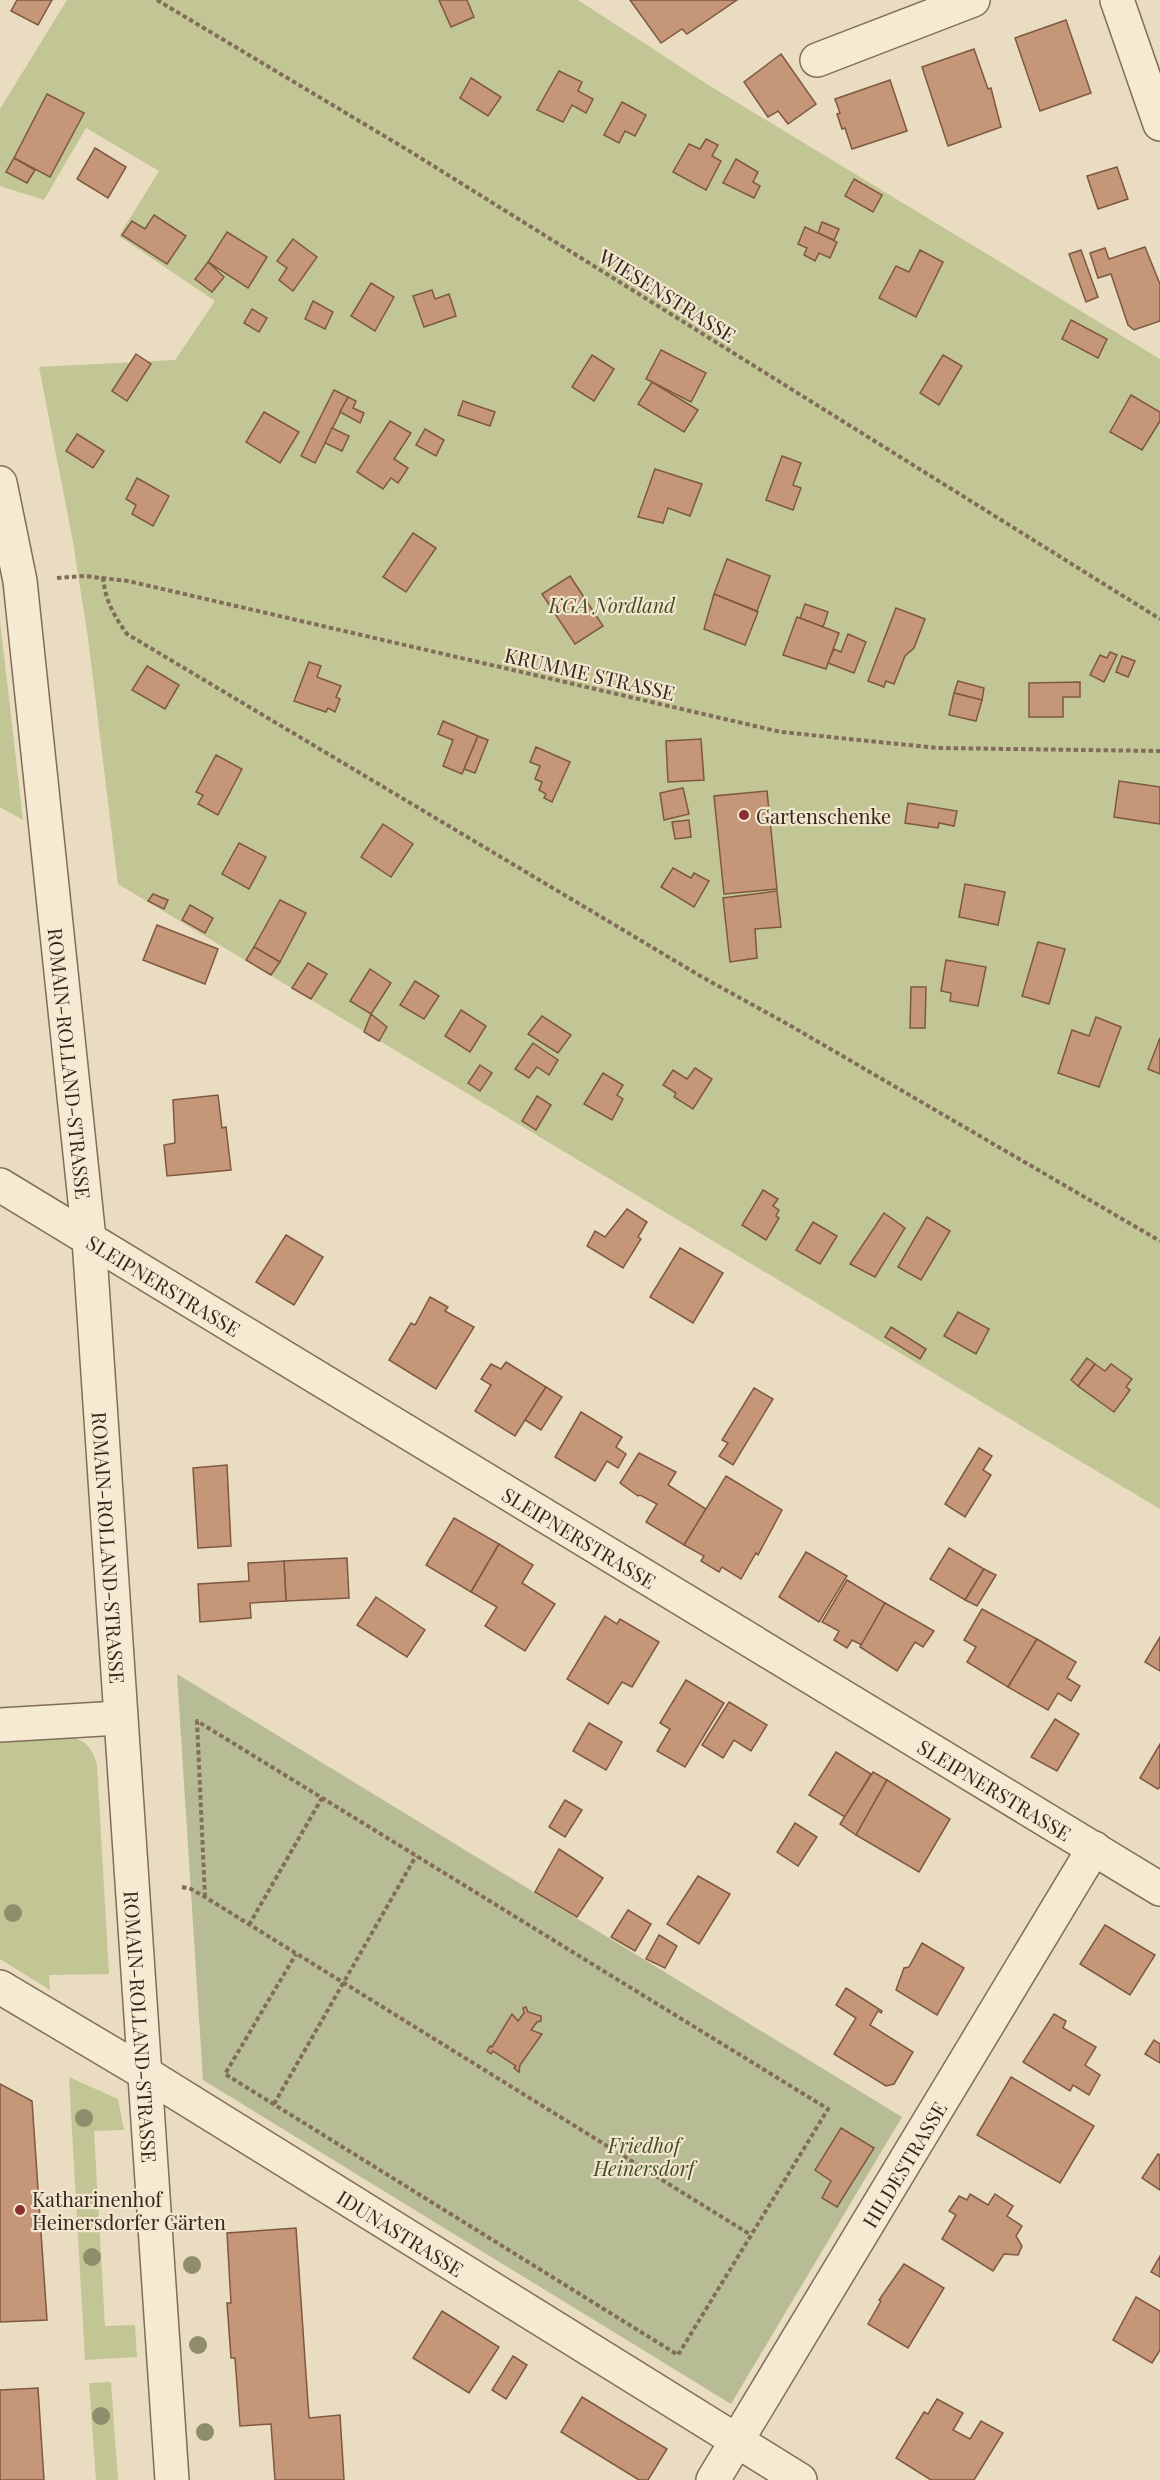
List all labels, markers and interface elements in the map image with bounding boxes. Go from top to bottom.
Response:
street label: WIESENSTRASSE [594,241,742,348]
park label: KGA Nordland [548,591,676,618]
street label: KRUMME STRASSE [502,640,678,706]
place label: Gartenschenke [756,802,891,829]
marker: Gartenschenke [737,808,751,822]
street label: ROMAIN-ROLLAND-STRASSE [43,926,98,1200]
street label: SLEIPNERSTRASSE [82,1228,246,1342]
street label: ROMAIN-ROLLAND-STRASSE [87,1411,132,1685]
street label: SLEIPNERSTRASSE [498,1480,661,1594]
street label: SLEIPNERSTRASSE [913,1732,1077,1846]
street label: ROMAIN-ROLLAND-STRASSE [119,1890,164,2163]
street label: HILDESTRASSE [855,2096,952,2232]
park label: Friedhof Heinersdorf [592,2131,698,2181]
street label: IDUNASTRASSE [333,2183,469,2282]
place label: Katharinenhof Heinersdorfer Gärten [32,2185,226,2235]
marker: Katharinenhof Heinersdorfer Gärten [13,2203,27,2217]

